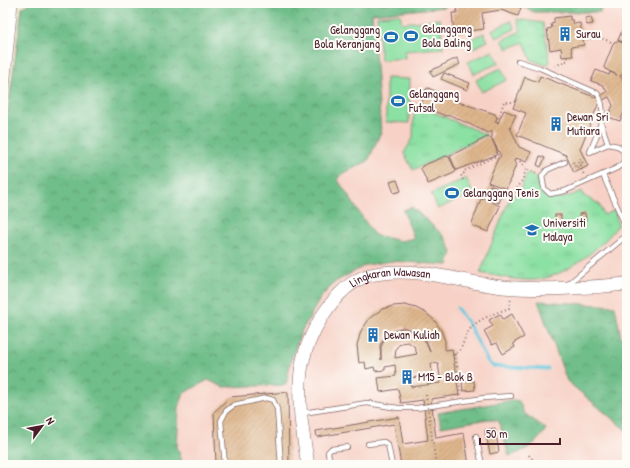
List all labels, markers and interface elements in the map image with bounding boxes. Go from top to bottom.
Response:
place label: Gelanggang Bola Baling [422,20,472,51]
place label: Gelanggang Bola Keranjang [314,21,380,52]
place label: Surau [576,25,601,42]
building icon: Surau [557,26,573,42]
sports icon: Gelanggang Bola Baling [403,28,419,44]
sports icon: Gelanggang Bola Keranjang [383,29,399,45]
place label: Gelanggang Futsal [408,85,459,116]
sports icon: Gelanggang Futsal [390,93,406,109]
place label: Dewan Sri Mutiara [567,108,609,139]
building icon: Dewan Sri Mutiara [548,116,564,132]
place label: Gelanggang Tenis [463,184,539,201]
sports icon: Gelanggang Tenis [444,185,460,201]
place label: Universiti Malaya [543,214,586,245]
school or university icon: Universiti Malaya [524,222,540,238]
street label: Lingkaran Wawasan [346,263,432,291]
place label: Dewan Kuliah [384,326,440,343]
building icon: Dewan Kuliah [365,327,381,343]
place label: M15 - Blok B [418,368,473,385]
building icon: M15 - Blok B [399,369,415,385]
north arrow [22,406,62,446]
text: N [43,415,58,427]
scale bar [480,420,560,446]
text: 50 m [486,425,507,442]

